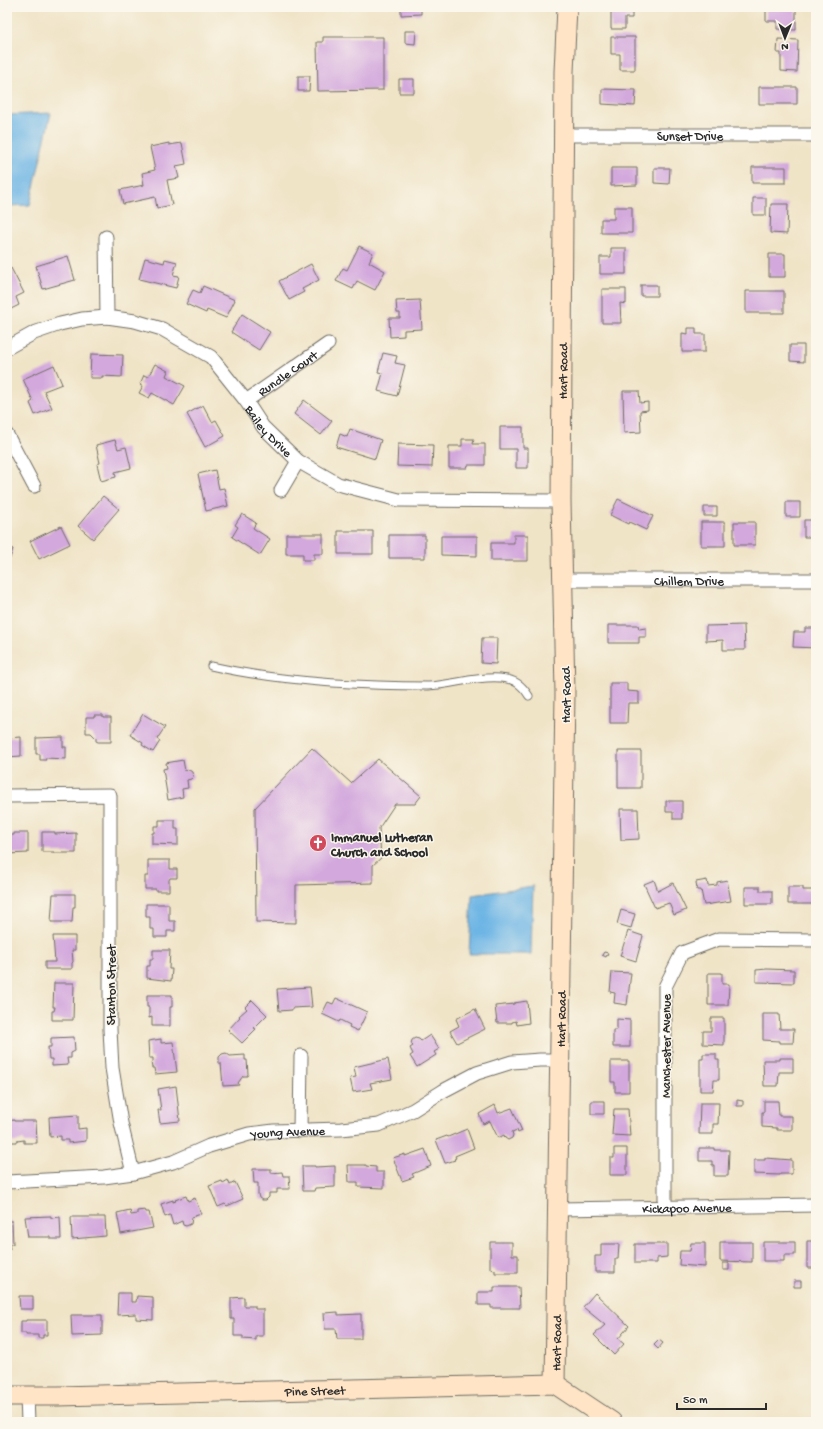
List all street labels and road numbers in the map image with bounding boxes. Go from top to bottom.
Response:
street label: Sunset Drive [657,130,724,145]
street label: Hart Road [557,342,572,399]
street label: Rundle Court [256,348,323,400]
street label: Bailey Drive [240,402,295,461]
street label: Chillem Drive [654,575,724,590]
street label: Hart Road [560,666,575,723]
street label: Stanton Street [105,943,120,1025]
street label: Hart Road [555,990,571,1047]
street label: Manchester Avenue [660,994,675,1098]
street label: Young Avenue [249,1124,326,1144]
street label: Kickapoo Avenue [642,1201,732,1218]
street label: Hart Road [550,1314,566,1371]
street label: Pine Street [283,1384,347,1401]

